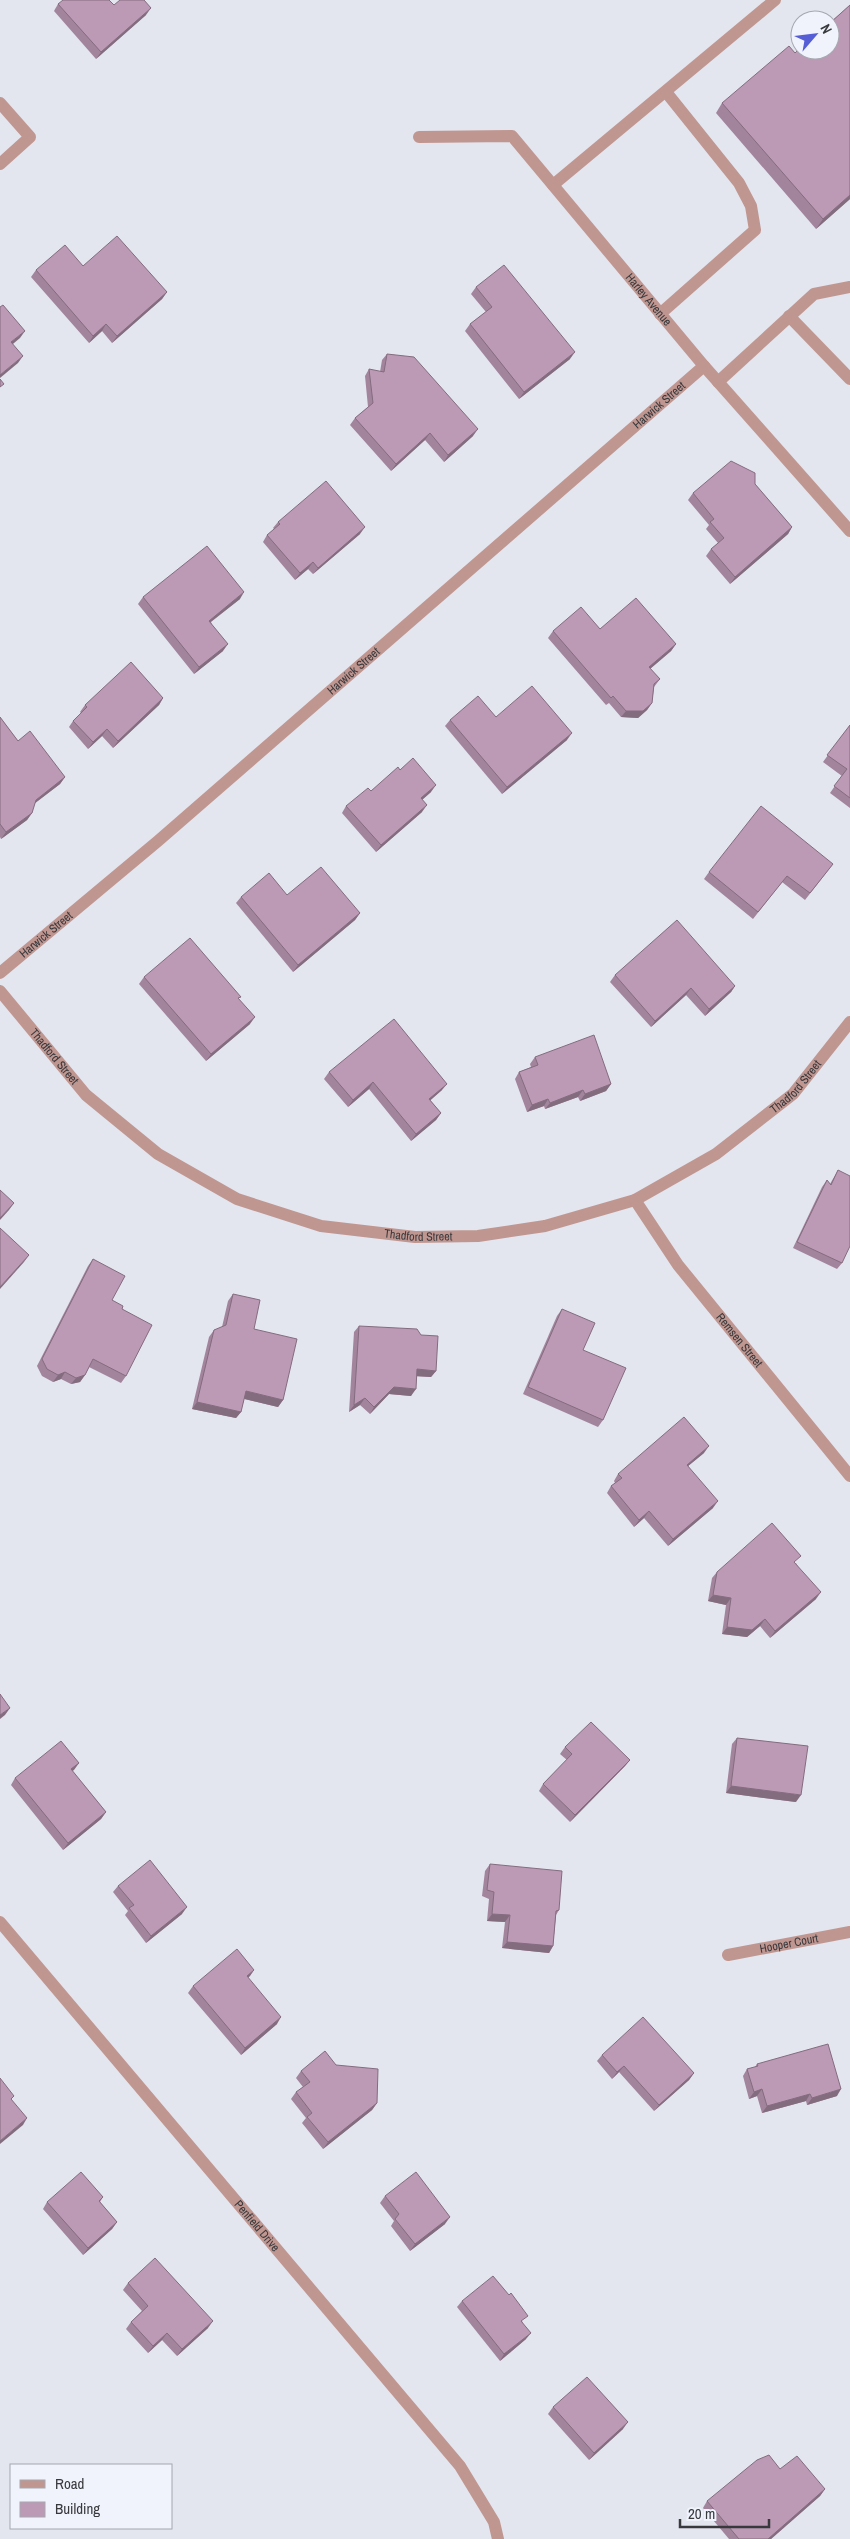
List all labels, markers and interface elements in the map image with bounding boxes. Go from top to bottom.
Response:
north arrow [790,10,840,60]
text: N [817,21,836,37]
street label: Harley Avenue [622,270,675,329]
street label: Harwick Street [629,378,689,432]
street label: Harwick Street [324,644,383,698]
street label: Harwick Street [16,908,76,961]
street label: Thadford Street [26,1025,82,1088]
street label: Thadford Street [767,1056,825,1117]
street label: Thadford Street [383,1225,453,1245]
street label: Remsen Street [712,1310,766,1371]
street label: Hooper Court [758,1930,820,1957]
street label: Penfield Drive [231,2197,283,2255]
legend [10,2464,172,2529]
text: Road [55,2473,84,2494]
scale bar [680,2496,769,2528]
text: Building [55,2498,100,2519]
text: 20 m [688,2503,715,2524]

